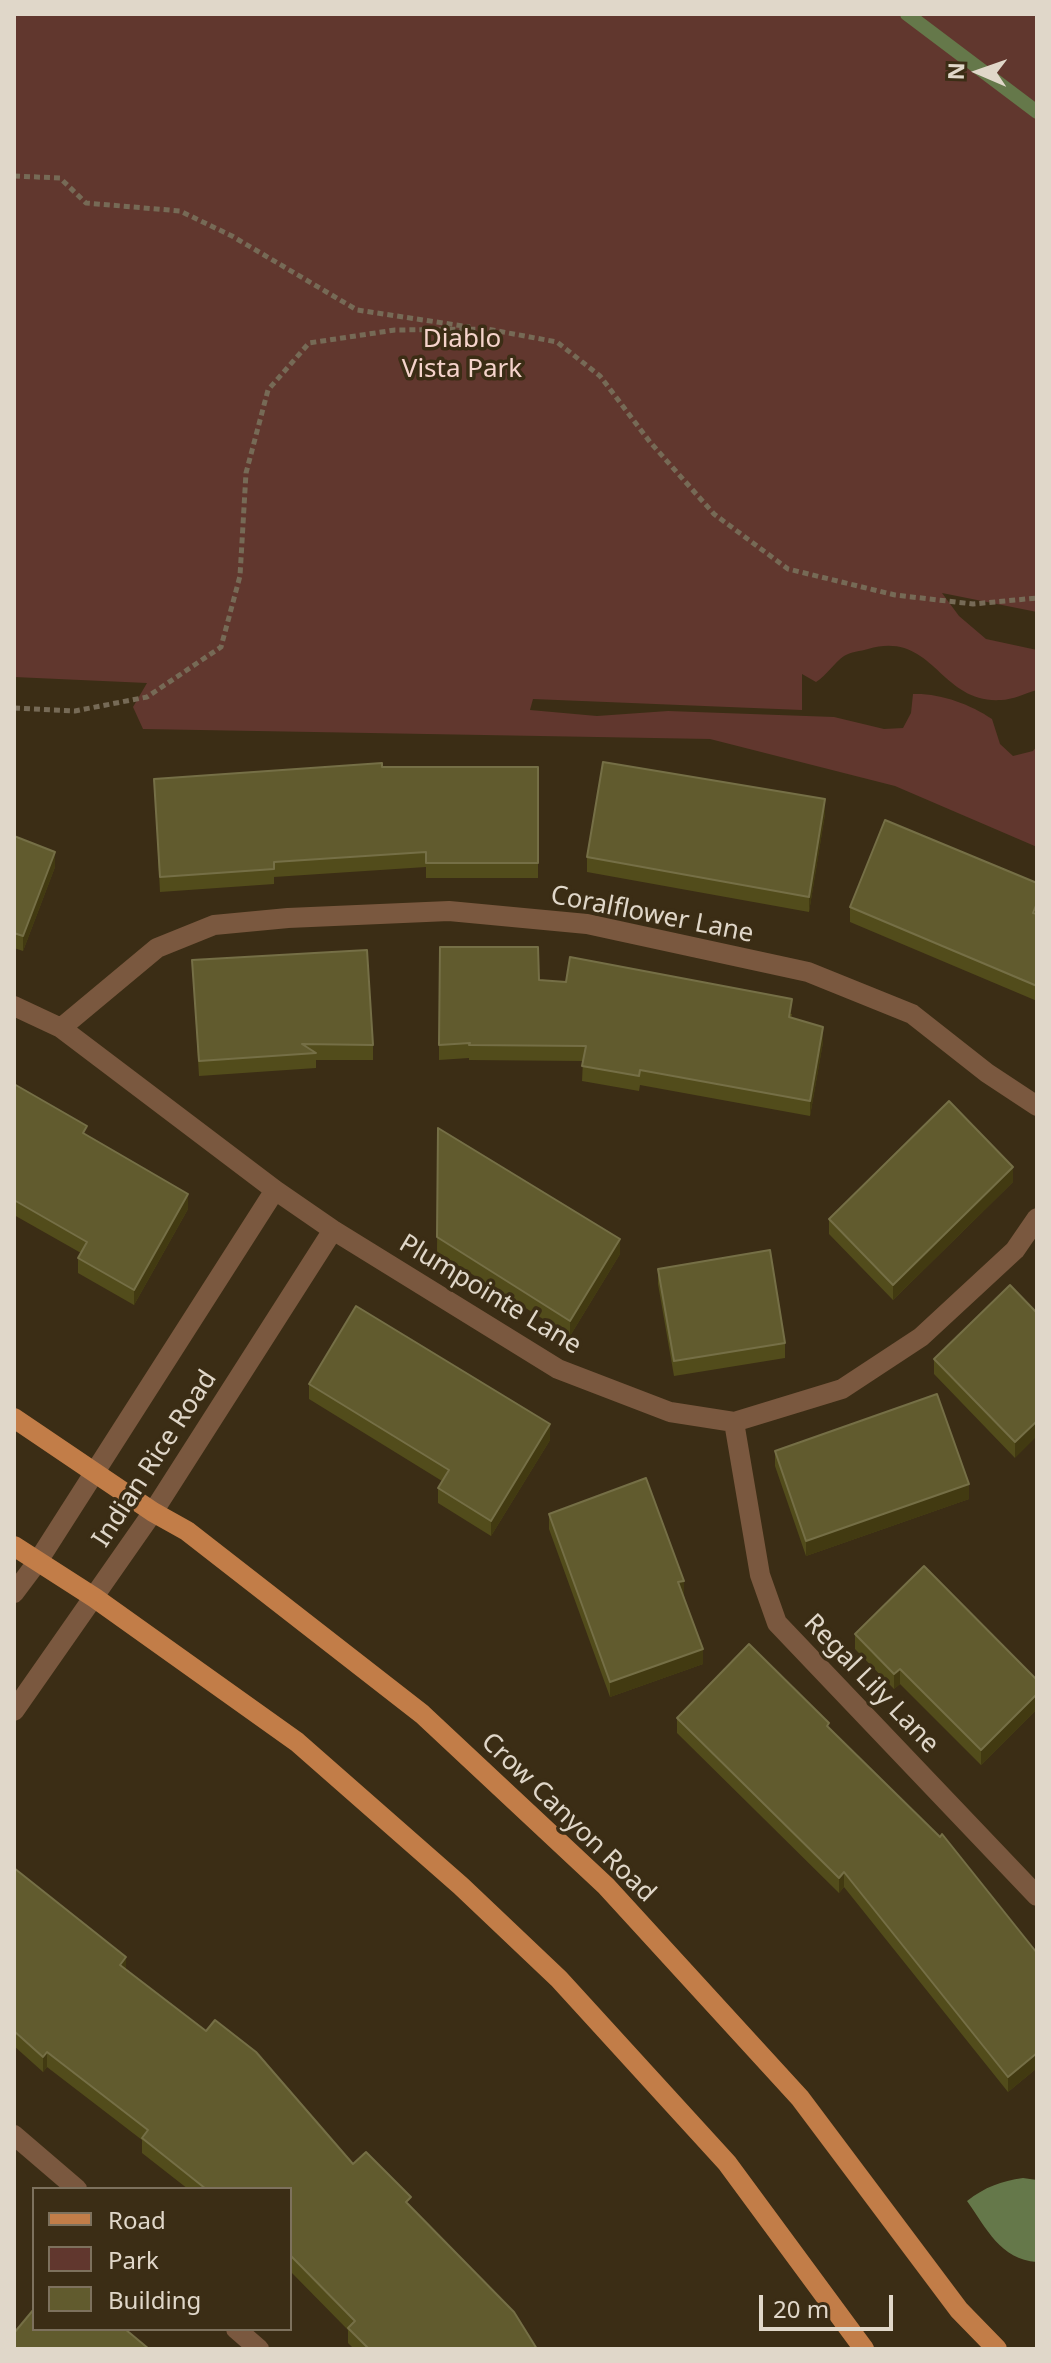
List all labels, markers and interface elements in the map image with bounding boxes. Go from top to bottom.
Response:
north arrow [939,32,1019,112]
text: N [940,62,970,81]
park label: Diablo Vista Park [402,324,522,386]
street label: Coralflower Lane [548,880,756,950]
street label: Plumpointe Lane [393,1228,587,1362]
street label: Indian Rice Road [86,1365,224,1553]
street label: Regal Lily Lane [797,1608,945,1760]
street label: Crow Canyon Road [474,1727,662,1909]
legend [32,2187,292,2331]
text: Road [108,2203,166,2236]
text: Park [108,2243,159,2276]
scale bar [763,2279,897,2329]
text: Building [108,2283,201,2316]
text: 20 m [773,2292,829,2325]

